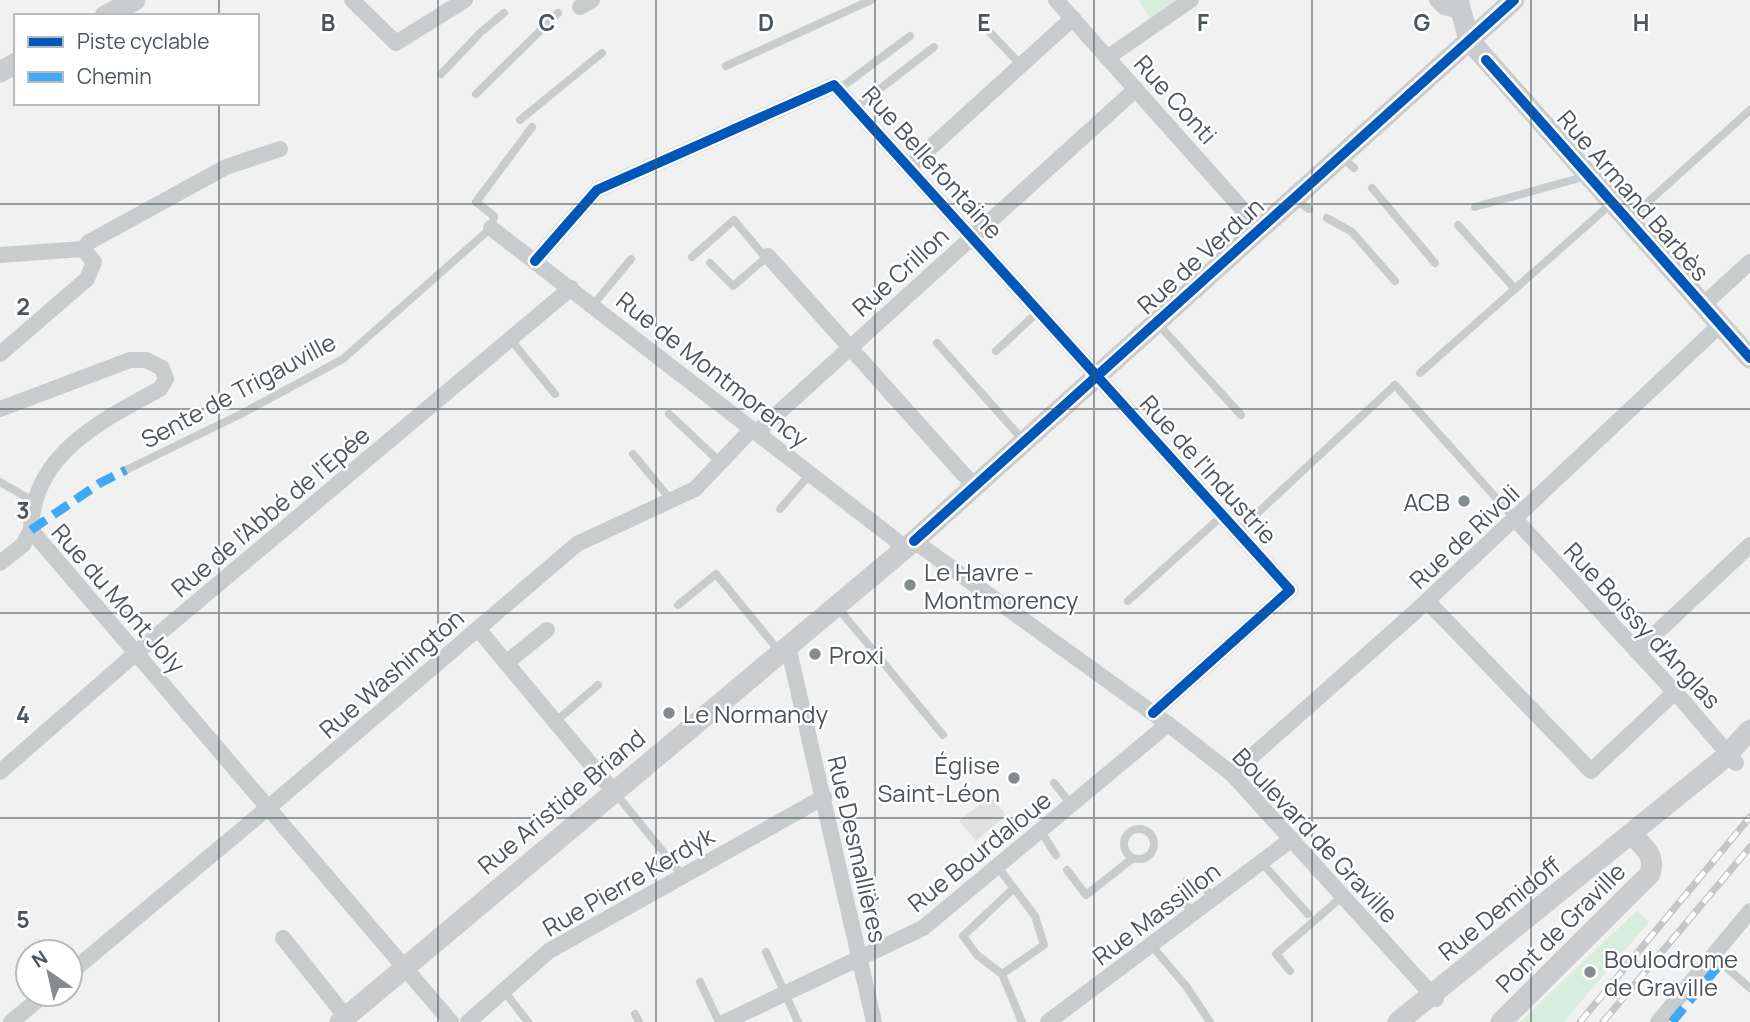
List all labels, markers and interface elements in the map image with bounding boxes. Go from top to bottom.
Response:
text: B [321,6,335,38]
text: C [539,6,556,38]
text: D [758,6,774,38]
text: E [977,6,991,38]
text: F [1197,6,1209,38]
text: G [1414,6,1431,38]
text: H [1633,6,1649,38]
legend [14,14,259,105]
text: Piste cyclable [77,27,209,55]
street label: Rue Conti [1127,47,1225,151]
text: Chemin [77,62,152,90]
street label: Rue Bellefontaine [855,78,1011,246]
street label: Rue Armand Barbès [1551,102,1717,288]
street label: Rue de Verdun [1130,189,1270,321]
street label: Rue Crillon [845,219,955,323]
street label: Rue de Montmorency [610,283,816,455]
text: 2 [16,290,30,322]
street label: Sente de Trigauville [135,325,341,455]
street label: Rue de l'Industrie [1133,387,1285,551]
street label: Rue de l'Abbé de l'Epée [164,418,376,604]
street label: Rue de Rivoli [1402,476,1526,596]
place label: ACB [1403,485,1450,518]
marker: ACB [1456,493,1472,509]
text: 3 [16,494,30,526]
street label: Rue du Mont Joly [45,516,193,680]
street label: Rue Boissy d'Anglas [1557,535,1729,715]
place label: Le Havre - Montmorency [924,555,1079,616]
marker: Le Havre - Montmorency [902,577,918,593]
street label: Rue Washington [312,601,470,745]
place label: Proxi [829,638,884,671]
marker: Proxi [807,646,823,662]
place label: Le Normandy [683,697,828,730]
text: 4 [16,698,30,730]
marker: Le Normandy [661,705,677,721]
street label: Rue Aristide Briand [470,721,652,881]
street label: Boulevard de Graville [1226,740,1406,930]
place label: Église Saint-Léon [878,748,1000,809]
street label: Rue Desmallières [820,752,896,946]
marker: Église Saint-Léon [1006,770,1022,786]
street label: Rue Bourdaloue [900,783,1058,919]
street label: Rue Pierre Kerdyk [536,818,721,943]
street label: Rue Demidoff [1431,848,1567,967]
street label: Rue Massillon [1085,854,1227,972]
street label: Pont de Graville [1488,855,1632,999]
text: 5 [16,903,30,935]
north arrow [14,938,84,1008]
place label: Boulodrome de Graville [1604,942,1738,1003]
text: N [27,944,52,974]
marker: Boulodrome de Graville [1582,964,1598,980]

